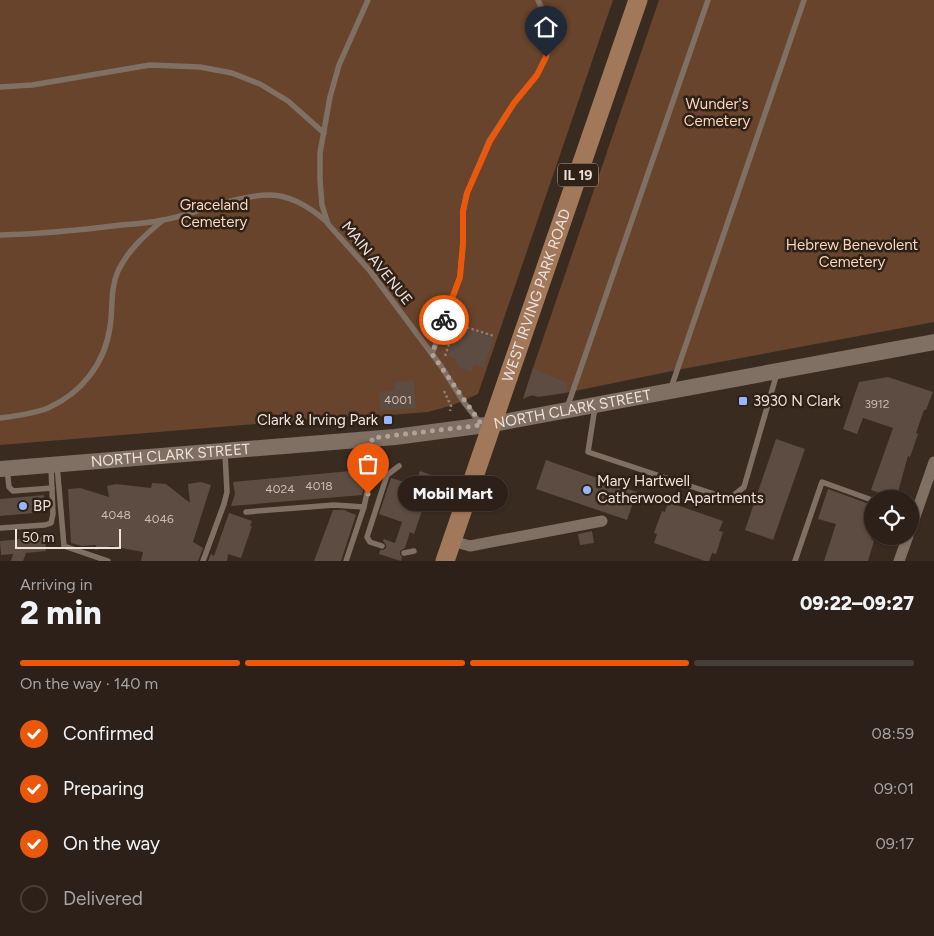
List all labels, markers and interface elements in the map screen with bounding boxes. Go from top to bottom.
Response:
pin [525,6,567,57]
icon: home [532,13,560,41]
park label: Wunder's Cemetery [684,95,750,130]
road number: IL 19 [558,164,598,186]
park label: Graceland Cemetery [180,196,248,231]
street label: WEST IRVING PARK ROAD [498,206,575,384]
street label: MAIN AVENUE [338,218,416,308]
park label: Hebrew Benevolent Cemetery [786,236,918,271]
courier [419,295,469,345]
icon: bike [430,306,458,334]
street label: NORTH CLARK STREET [492,386,653,433]
place label: 3930 N Clark [753,392,841,410]
house number: 4001 [384,393,412,407]
marker: 3930 N Clark [737,395,749,407]
house number: 3912 [865,397,889,411]
place label: Clark & Irving Park [257,411,379,429]
marker: Clark & Irving Park [382,414,394,426]
street label: NORTH CLARK STREET [90,440,252,471]
pin [347,443,389,494]
icon: bag [354,450,382,478]
place label: Mary Hartwell Catherwood Apartments [597,472,764,507]
callout: Mobil Mart [398,476,508,512]
house number: 4018 [305,479,333,493]
house number: 4024 [265,482,295,496]
text: Mobil Mart [413,484,493,503]
marker: Mary Hartwell Catherwood Apartments [581,484,593,496]
map controls [864,490,919,545]
button: locate [864,490,919,545]
place label: BP [33,497,51,515]
marker: BP [17,500,29,512]
house number: 4048 [101,508,131,522]
house number: 4046 [144,512,174,526]
scale bar [15,526,121,549]
text: 50 m [22,529,54,546]
text: Arriving in [20,575,92,594]
text: 09:22–09:27 [800,592,914,615]
text: 2 min [20,594,102,632]
text: On the way · 140 m [20,674,158,693]
icon: check [20,720,48,748]
text: Confirmed [63,722,154,745]
text: 08:59 [872,724,914,743]
icon: check [20,775,48,803]
text: Preparing [63,777,144,800]
text: 09:01 [874,779,914,798]
icon: check [20,830,48,858]
text: On the way [63,832,160,855]
text: 09:17 [875,834,914,853]
text: Delivered [63,887,143,910]

